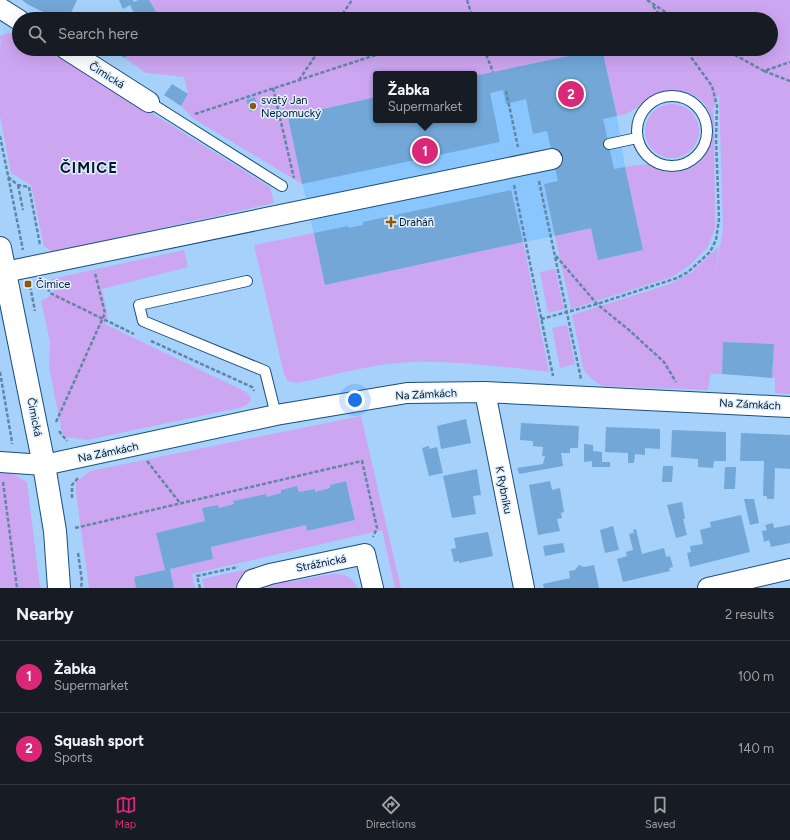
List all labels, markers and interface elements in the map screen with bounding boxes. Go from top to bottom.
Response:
search box [12,12,778,56]
icon: search [26,23,48,45]
text: Search here [58,25,138,43]
street label: Čimická [87,59,127,91]
popup [373,71,477,123]
pin: 2 [558,79,584,109]
text: Žabka [388,81,430,99]
place label: svatý Jan Nepomucký [261,94,321,120]
text: Supermarket [388,99,462,114]
marker: svatý Jan Nepomucký [248,101,258,111]
pin: 1 [412,136,438,166]
district label: ČIMICE [60,159,118,177]
place label: Draháň [399,216,434,229]
marker: Draháň [386,217,396,227]
place label: Čimice [36,277,70,291]
marker: Čimice [23,279,33,289]
street label: Na Zámkách [395,386,457,403]
your location [345,390,365,410]
street label: Čimická [24,396,46,438]
street label: Na Zámkách [719,396,781,413]
street label: Na Zámkách [77,440,140,465]
street label: K Rybníku [492,465,515,515]
street label: Strážnická [295,552,347,575]
text: Nearby [16,604,74,624]
text: 2 results [725,607,774,622]
text: Žabka [54,660,96,678]
text: 1 [26,669,32,684]
text: 100 m [738,669,774,684]
text: Supermarket [54,678,129,693]
text: Squash sport [54,732,144,750]
text: 2 [25,741,33,756]
text: 140 m [738,741,774,756]
text: Sports [54,750,93,765]
tab: Map [115,794,137,831]
tab: Directions [366,794,416,831]
tab: Saved [645,794,675,831]

